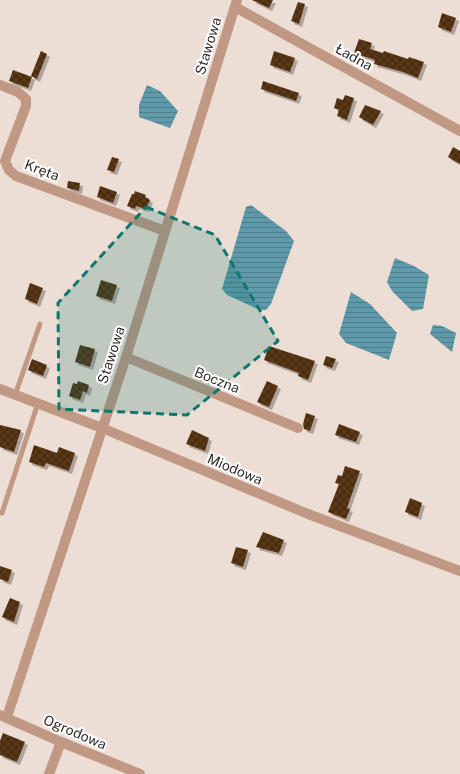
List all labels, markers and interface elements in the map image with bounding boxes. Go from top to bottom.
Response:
street label: Stawowa [192,15,224,77]
street label: Ładna [333,40,375,74]
street label: Kręta [22,156,62,184]
street label: Stawowa [94,324,128,386]
street label: Boczna [192,364,242,396]
street label: Miodowa [205,450,265,488]
street label: Ogrodowa [41,712,109,752]

